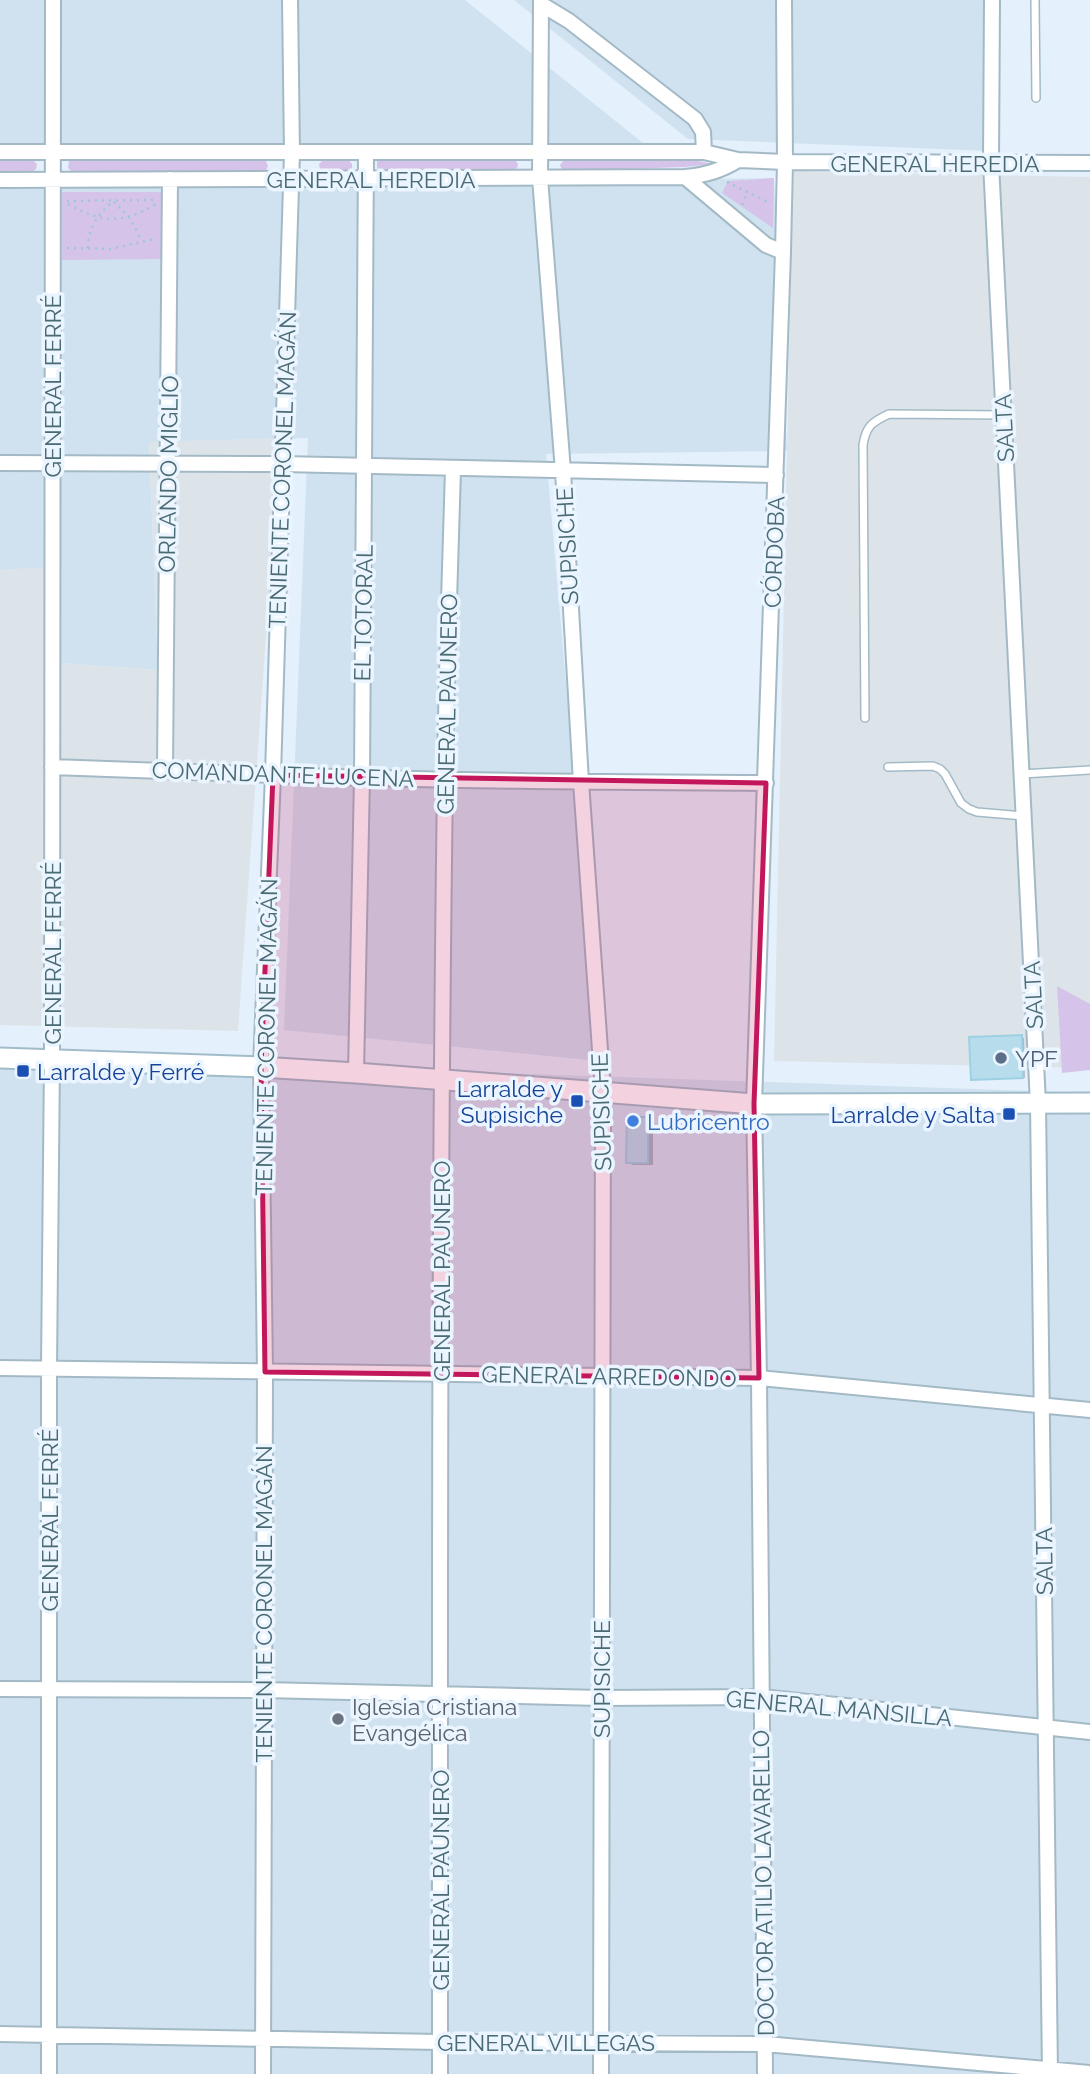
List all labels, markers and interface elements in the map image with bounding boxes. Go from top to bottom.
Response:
street label: GENERAL HEREDIA [830,150,1040,177]
street label: GENERAL HEREDIA [266,166,476,193]
street label: GENERAL FERRÉ [39,295,66,477]
street label: TENIENTE CORONEL MAGÁN [263,311,301,629]
street label: ORLANDO MIGLIO [153,375,183,573]
street label: SALTA [989,393,1019,463]
street label: SUPISICHE [550,486,584,606]
street label: CÓRDOBA [759,495,789,609]
street label: EL TOTORAL [348,544,378,682]
street label: GENERAL PAUNERO [432,593,462,815]
street label: COMANDANTE LUCENA [151,756,415,792]
street label: GENERAL FERRÉ [39,862,66,1044]
street label: TENIENTE CORONEL MAGÁN [250,878,282,1196]
street label: SALTA [1018,960,1048,1030]
place label: YPF [1015,1045,1058,1072]
marker: YPF [993,1050,1009,1066]
street label: SUPISICHE [585,1053,617,1171]
place label: Larralde y Ferré [37,1058,204,1085]
marker: Larralde y Ferré [15,1063,31,1079]
place label: Larralde y Supisiche [457,1075,563,1128]
marker: Larralde y Supisiche [569,1093,585,1109]
place label: Larralde y Salta [830,1101,995,1128]
marker: Larralde y Salta [1001,1106,1017,1122]
place label: Lubricentro [647,1108,770,1135]
marker: Lubricentro [625,1113,641,1129]
street label: GENERAL PAUNERO [428,1161,455,1381]
street label: GENERAL ARREDONDO [481,1360,737,1392]
street label: GENERAL FERRÉ [36,1429,63,1611]
street label: TENIENTE CORONEL MAGÁN [250,1445,277,1763]
street label: SALTA [1030,1526,1058,1595]
street label: SUPISICHE [588,1620,615,1738]
street label: GENERAL MANSILLA [725,1685,954,1731]
place label: Iglesia Cristiana Evangélica [352,1693,517,1746]
marker: Iglesia Cristiana Evangélica [330,1711,346,1727]
street label: DOCTOR ATILIO LAVARELLO [747,1730,779,2036]
street label: GENERAL PAUNERO [427,1770,454,1990]
street label: GENERAL VILLEGAS [437,2029,655,2056]

